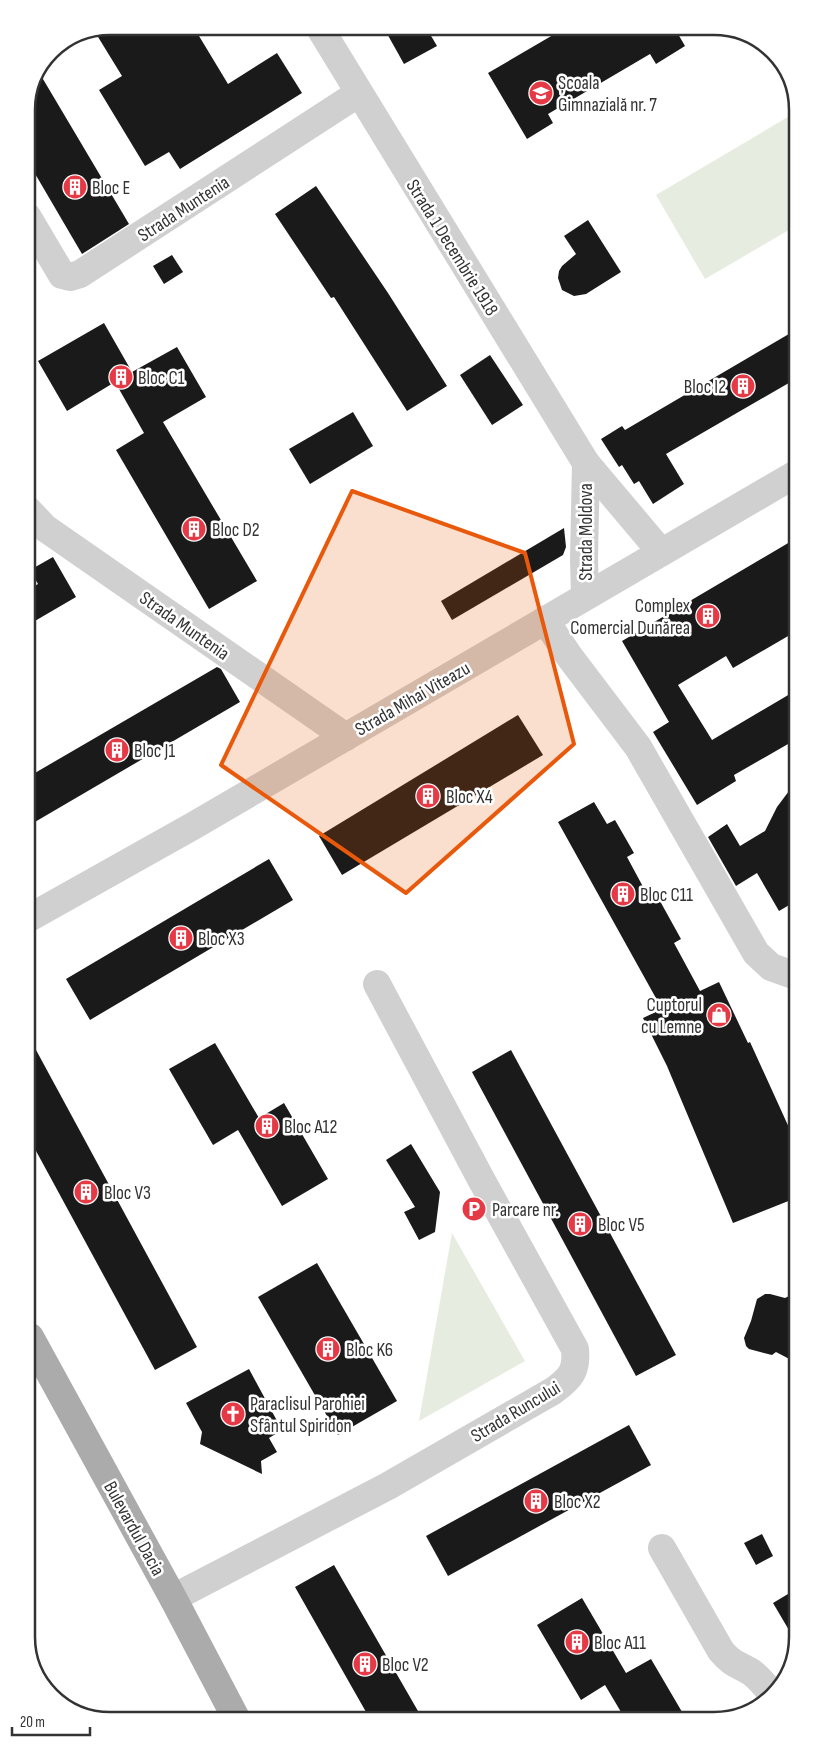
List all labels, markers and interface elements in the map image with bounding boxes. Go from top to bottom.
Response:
place label: Școala Gimnazială nr. 7 [558,72,657,117]
school or university icon: Școala Gimnazială nr. 7 [528,80,554,106]
street label: Strada Muntenia [134,171,234,247]
building icon: Bloc E [62,174,88,200]
street label: Strada 1 Decembrie 1918 [401,175,503,320]
place label: Bloc E [92,177,130,200]
building icon: Bloc C1 [108,364,134,390]
place label: Bloc C1 [138,367,185,390]
building icon: Bloc I2 [730,373,756,399]
place label: Bloc I2 [684,376,726,399]
street label: Strada Moldova [575,483,598,581]
building icon: Bloc D2 [181,516,207,542]
place label: Bloc D2 [212,519,260,542]
street label: Strada Muntenia [135,587,233,666]
place label: Complex Comercial Dunărea [570,595,690,640]
building icon: Complex Comercial Dunărea [695,603,721,629]
street label: Strada Mihai Viteazu [351,657,474,741]
building icon: Bloc J1 [104,737,130,763]
place label: Bloc J1 [134,740,175,763]
building icon: Bloc X4 [415,783,441,809]
place label: Bloc X4 [446,786,493,809]
building icon: Bloc C11 [610,881,636,907]
place label: Bloc C11 [640,884,693,907]
building icon: Bloc X3 [168,925,194,951]
place label: Bloc X3 [198,928,245,951]
place label: Cuptorul cu Lemne [641,994,702,1039]
shop icon: Cuptorul cu Lemne [706,1002,732,1028]
building icon: Bloc A12 [254,1113,280,1139]
place label: Bloc A12 [284,1116,337,1139]
building icon: Bloc V3 [73,1179,99,1205]
place label: Bloc V3 [104,1182,151,1205]
parking icon: Parcare nr. [461,1196,487,1222]
place label: Parcare nr. [492,1199,559,1222]
building icon: Bloc V5 [567,1211,593,1237]
place label: Bloc V5 [598,1214,645,1237]
building icon: Bloc K6 [315,1336,341,1362]
place label: Bloc K6 [346,1339,393,1362]
street label: Strada Runcului [467,1377,565,1448]
place label: Paraclisul Parohiei Sfântul Spiridon [250,1393,365,1438]
church icon: Paraclisul Parohiei Sfântul Spiridon [220,1401,246,1427]
street label: Bulevardul Dacia [98,1478,169,1580]
building icon: Bloc X2 [523,1488,549,1514]
place label: Bloc X2 [554,1491,601,1514]
building icon: Bloc A11 [564,1629,590,1655]
place label: Bloc A11 [594,1632,646,1655]
building icon: Bloc V2 [352,1651,378,1677]
place label: Bloc V2 [382,1654,429,1677]
scale bar [12,1704,90,1736]
text: 20 m [20,1713,45,1732]

